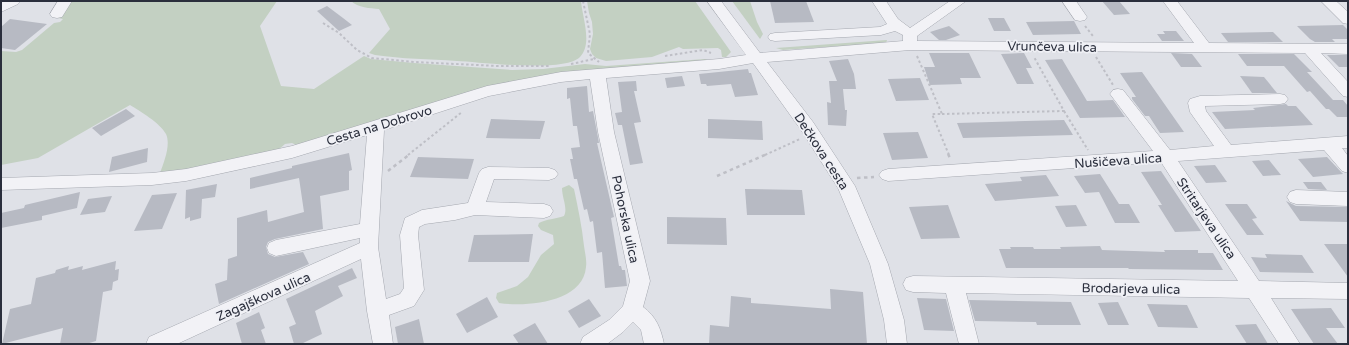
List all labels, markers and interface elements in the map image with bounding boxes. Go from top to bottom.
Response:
street label: Vrunčeva ulica [1007,38,1097,56]
street label: Cesta na Dobrovo [325,102,434,150]
street label: Dečkova cesta [790,110,852,193]
street label: Nušičeva ulica [1074,150,1163,172]
street label: Pohorska ulica [608,174,642,265]
street label: Stritarjeva ulica [1173,175,1239,262]
street label: Zagajškova ulica [214,269,313,325]
street label: Brodarjeva ulica [1081,280,1181,298]

